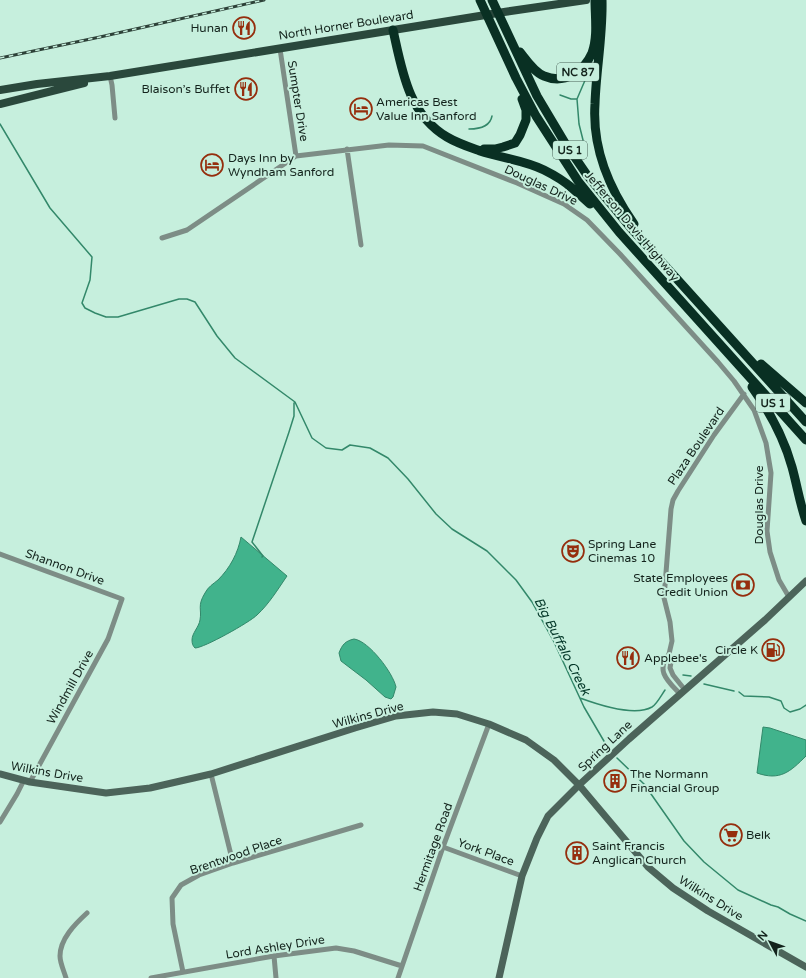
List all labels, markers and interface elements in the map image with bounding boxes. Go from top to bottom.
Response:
street label: North Horner Boulevard [277,7,415,43]
restaurant icon: Hunan [231,15,257,41]
place label: Hunan [190,21,228,35]
street label: Sumpter Drive [285,60,311,143]
road number: NC 87 [557,63,599,81]
restaurant icon: Blaison’s Buffet [233,76,259,102]
place label: Blaison’s Buffet [141,82,230,96]
place label: Americas Best Value Inn Sanford [376,95,476,123]
hotel icon: Americas Best Value Inn Sanford [348,96,374,122]
road number: US 1 [553,141,587,159]
place label: Days Inn by Wyndham Sanford [228,151,334,179]
hotel icon: Days Inn by Wyndham Sanford [199,152,225,178]
street label: Douglas Drive [502,162,580,208]
street label: Jefferson Davis Highway [582,168,682,284]
road number: US 1 [756,394,790,412]
street label: Plaza Boulevard [665,404,727,488]
street label: Douglas Drive [752,465,766,545]
place label: Spring Lane Cinemas 10 [588,537,656,565]
theatre icon: Spring Lane Cinemas 10 [560,538,586,564]
street label: Shannon Drive [23,546,107,588]
place label: State Employees Credit Union [633,571,728,599]
bank icon: State Employees Credit Union [730,572,756,598]
water label: Big Buffalo Creek [531,595,594,699]
fuel station icon: Circle K [760,637,786,663]
place label: Circle K [715,643,758,657]
restaurant icon: Applebee's [615,645,641,671]
street label: Windmill Drive [44,647,96,726]
place label: Applebee's [644,651,708,665]
street label: Wilkins Drive [331,699,405,731]
street label: Spring Lane [575,717,635,774]
street label: Wilkins Drive [10,759,84,785]
place label: The Normann Financial Group [630,767,719,795]
building icon: The Normann Financial Group [602,768,628,794]
street label: Hermitage Road [410,801,456,893]
supermarket icon: Belk [718,822,744,848]
place label: Belk [746,828,771,842]
street label: Brentwood Place [188,833,284,877]
street label: York Place [456,835,516,869]
place label: Saint Francis Anglican Church [592,839,686,867]
building icon: Saint Francis Anglican Church [564,840,590,866]
street label: Wilkins Drive [676,873,746,923]
north arrow [750,922,790,962]
text: N [755,928,771,943]
street label: Lord Ashley Drive [224,932,326,962]

